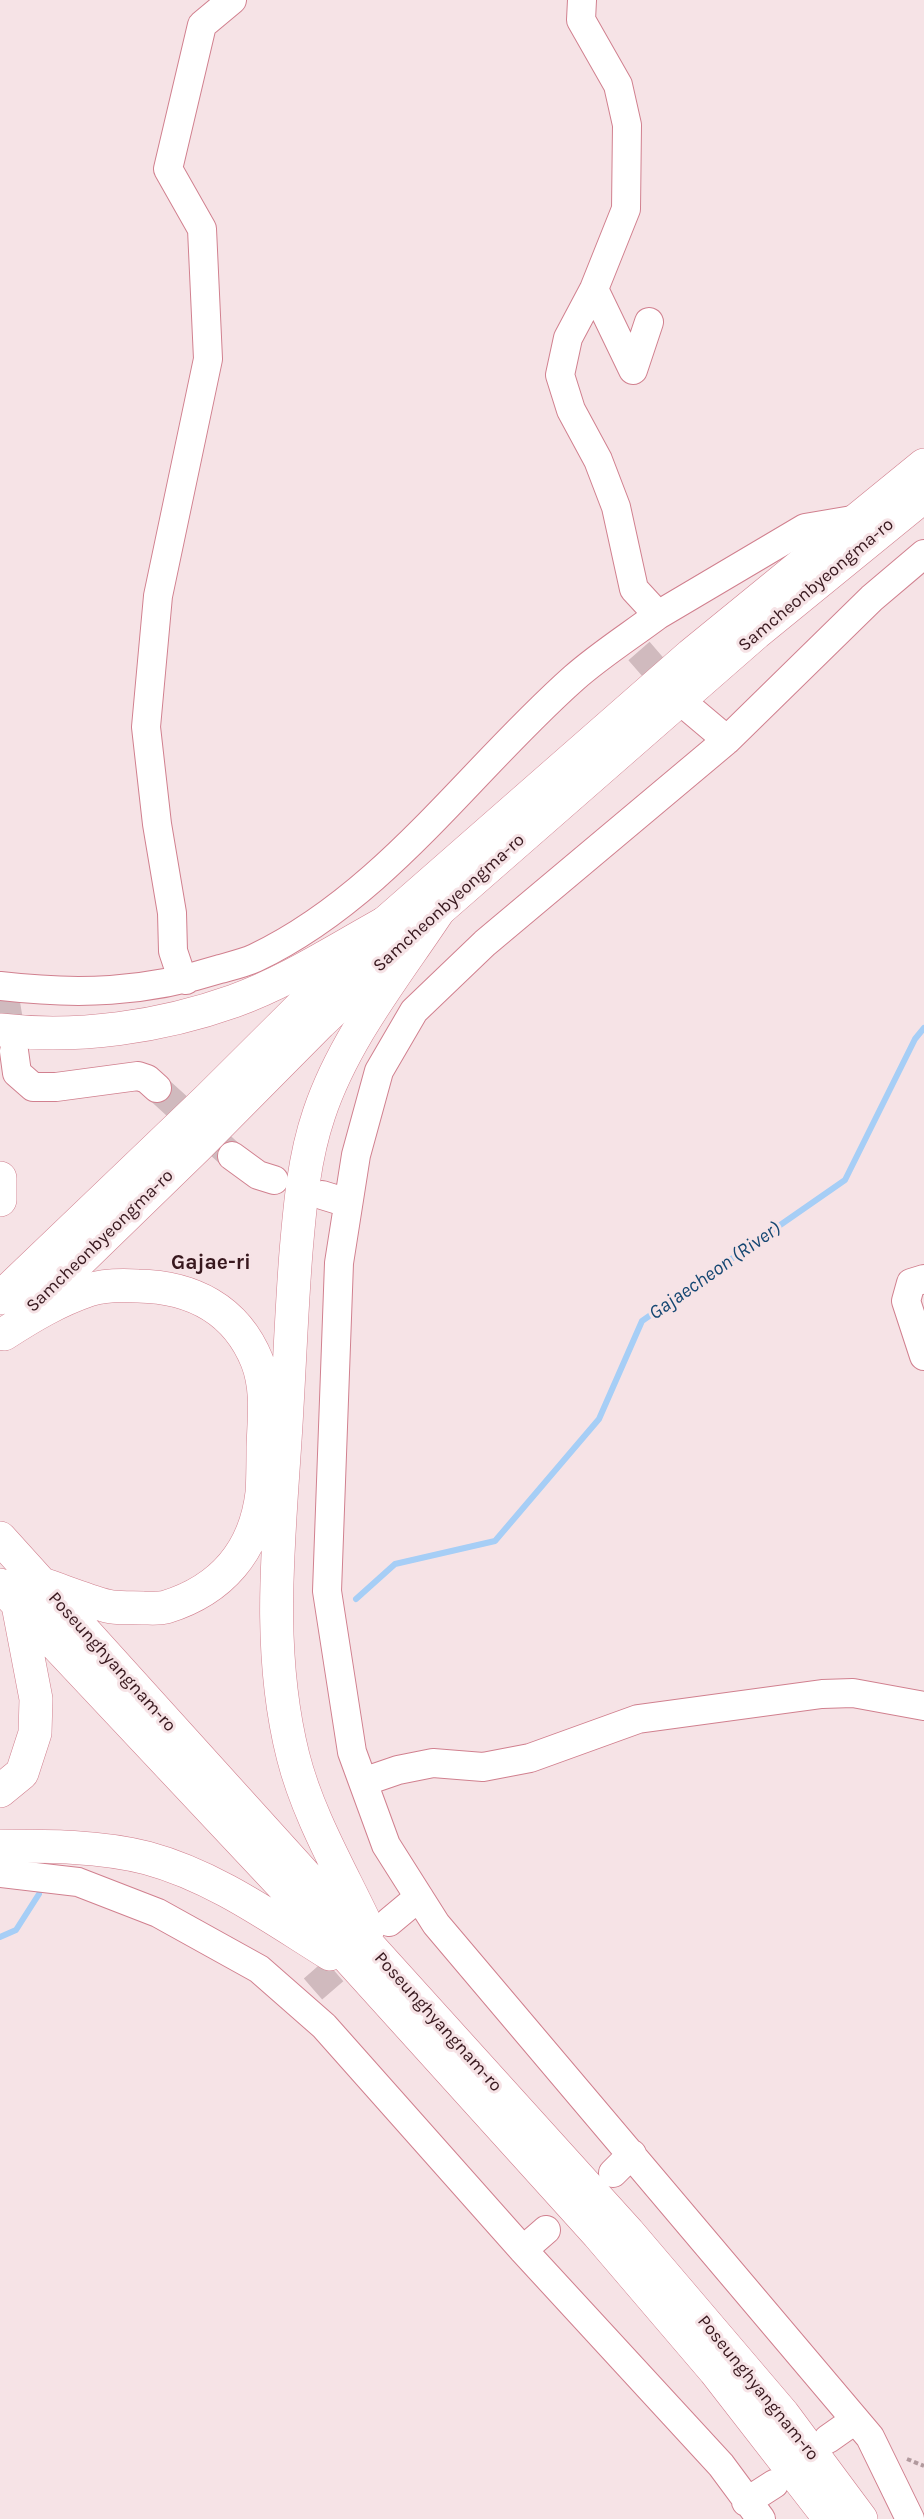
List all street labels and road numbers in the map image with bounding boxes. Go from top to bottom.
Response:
street label: Samcheonbyeongma-ro [734,514,898,656]
street label: Samcheonbyeongma-ro [369,829,529,977]
street label: Samcheonbyeongma-ro [22,1165,178,1317]
street label: Poseunghyangnam-ro [43,1588,181,1736]
street label: Poseunghyangnam-ro [369,1948,507,2096]
street label: Poseunghyangnam-ro [693,2311,823,2465]

